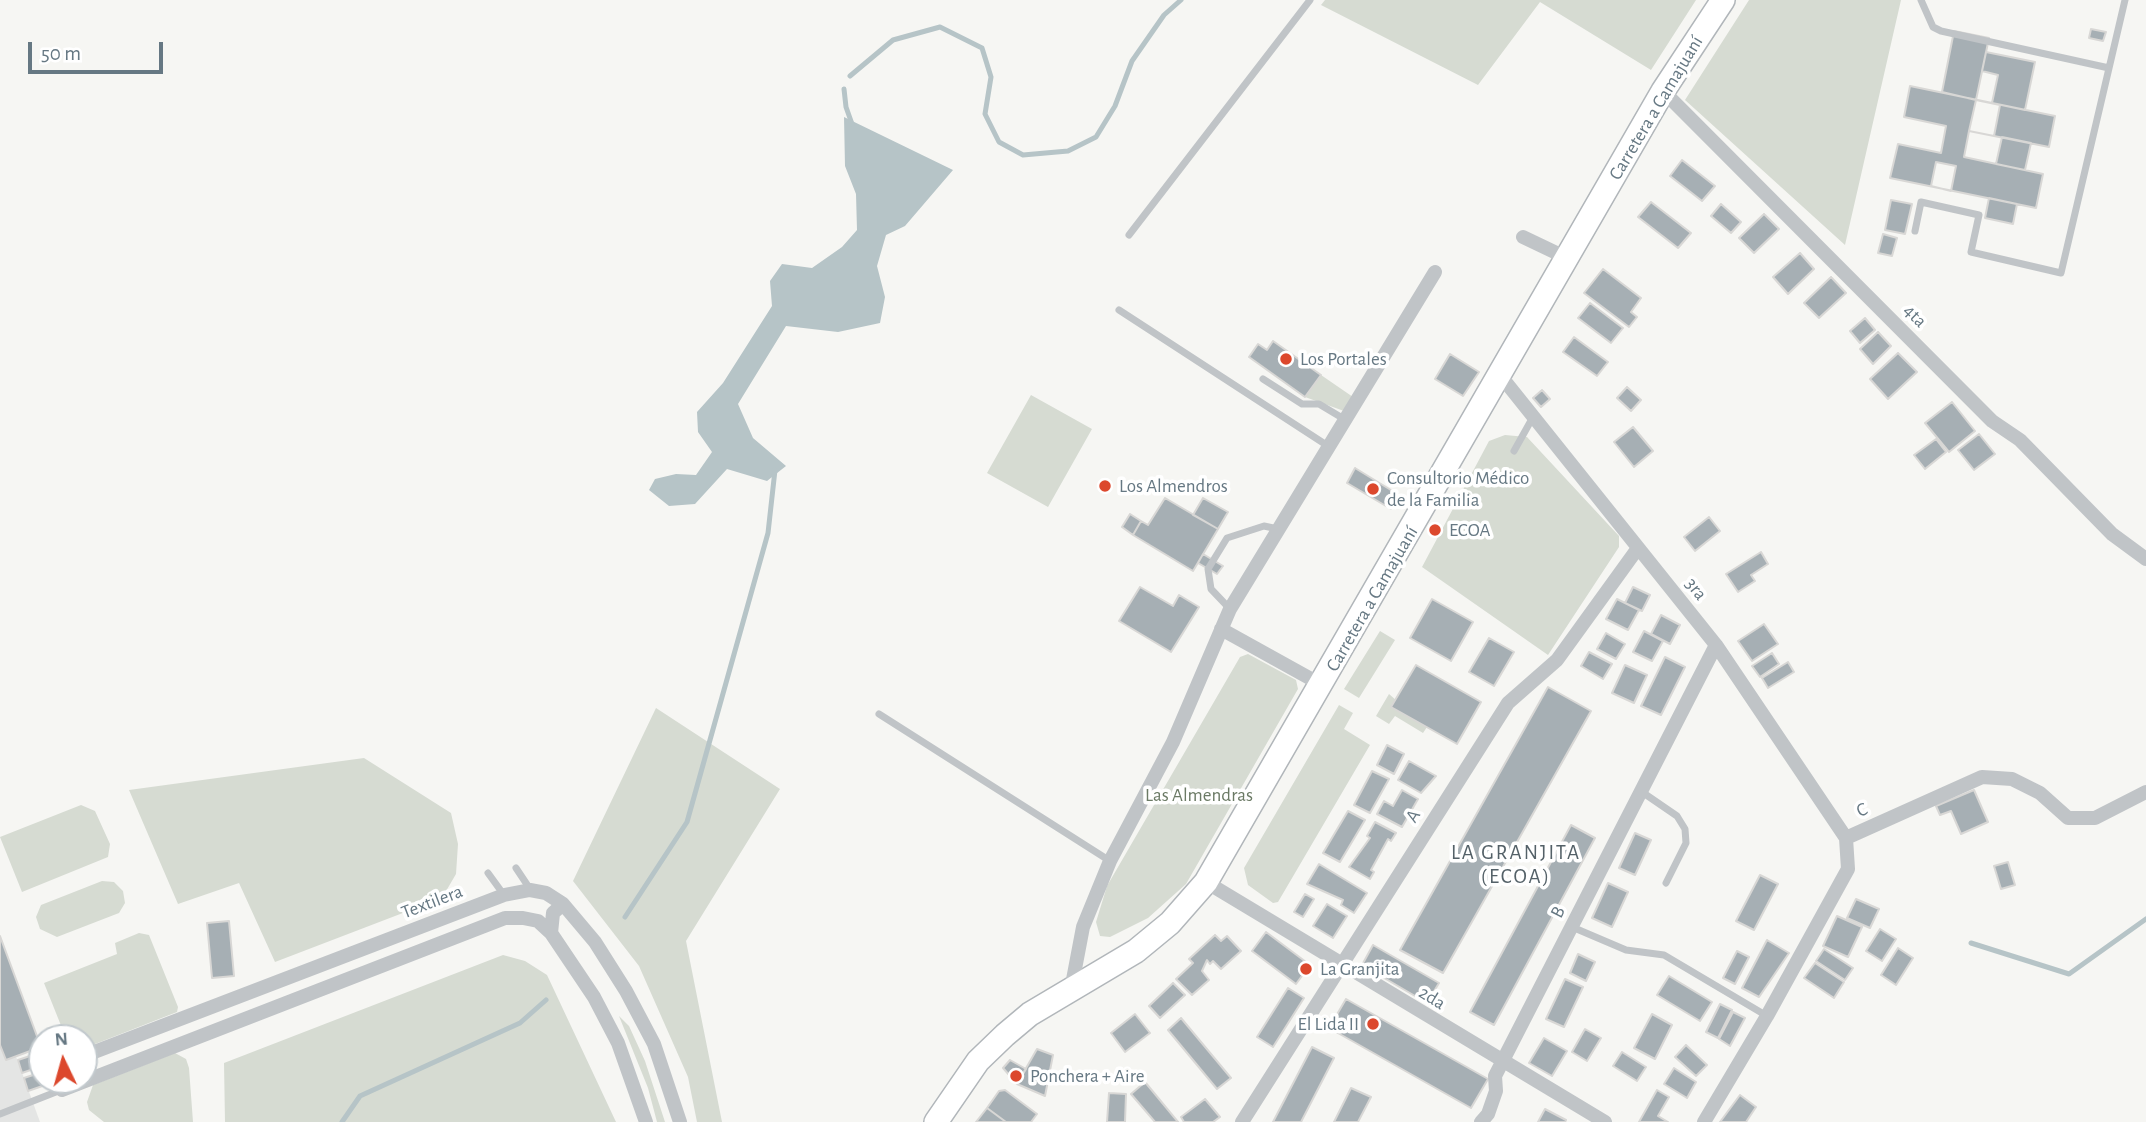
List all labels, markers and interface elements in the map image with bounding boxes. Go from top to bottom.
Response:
scale bar [32,28,166,72]
street label: Carretera a Camajuaní [1604,32,1708,184]
text: 50 m [41,43,81,64]
street label: 4ta [1898,299,1932,333]
place label: Los Portales [1300,348,1387,370]
marker: Los Portales [1278,351,1294,367]
place label: Consultorio Médico de la Familia [1387,467,1529,511]
place label: Los Almendros [1119,475,1228,497]
marker: Los Almendros [1097,478,1113,494]
marker: Consultorio Médico de la Familia [1365,481,1381,497]
place label: ECOA [1449,519,1490,541]
street label: Carretera a Camajuaní [1321,522,1423,676]
marker: ECOA [1427,522,1443,538]
street label: 3ra [1680,573,1712,605]
park label: Las Almendras [1145,784,1253,806]
street label: C [1853,798,1871,822]
street label: A [1400,805,1426,827]
district label: LA GRANJITA (ECOA) [1452,840,1580,890]
street label: Textilera [398,880,466,924]
street label: B [1546,902,1570,922]
place label: La Granjita [1320,958,1400,980]
marker: La Granjita [1298,961,1314,977]
street label: 2da [1414,981,1450,1015]
place label: El Lida II [1298,1013,1359,1035]
marker: El Lida II [1365,1016,1381,1032]
north arrow [28,1024,98,1094]
text: N [54,1030,69,1050]
place label: Ponchera + Aire [1030,1065,1145,1087]
marker: Ponchera + Aire [1008,1068,1024,1084]

